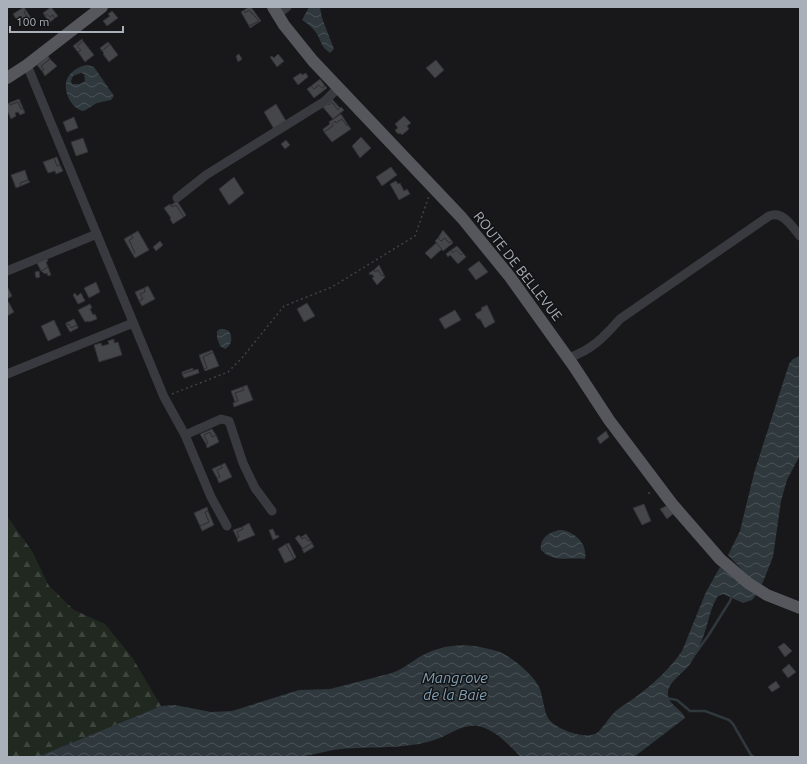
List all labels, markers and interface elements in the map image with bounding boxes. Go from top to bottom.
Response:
scale bar [10,8,123,34]
text: 100 m [16,15,49,28]
street label: ROUTE DE BELLEVUE [470,208,566,324]
water label: Mangrove de la Baie [422,669,488,703]

